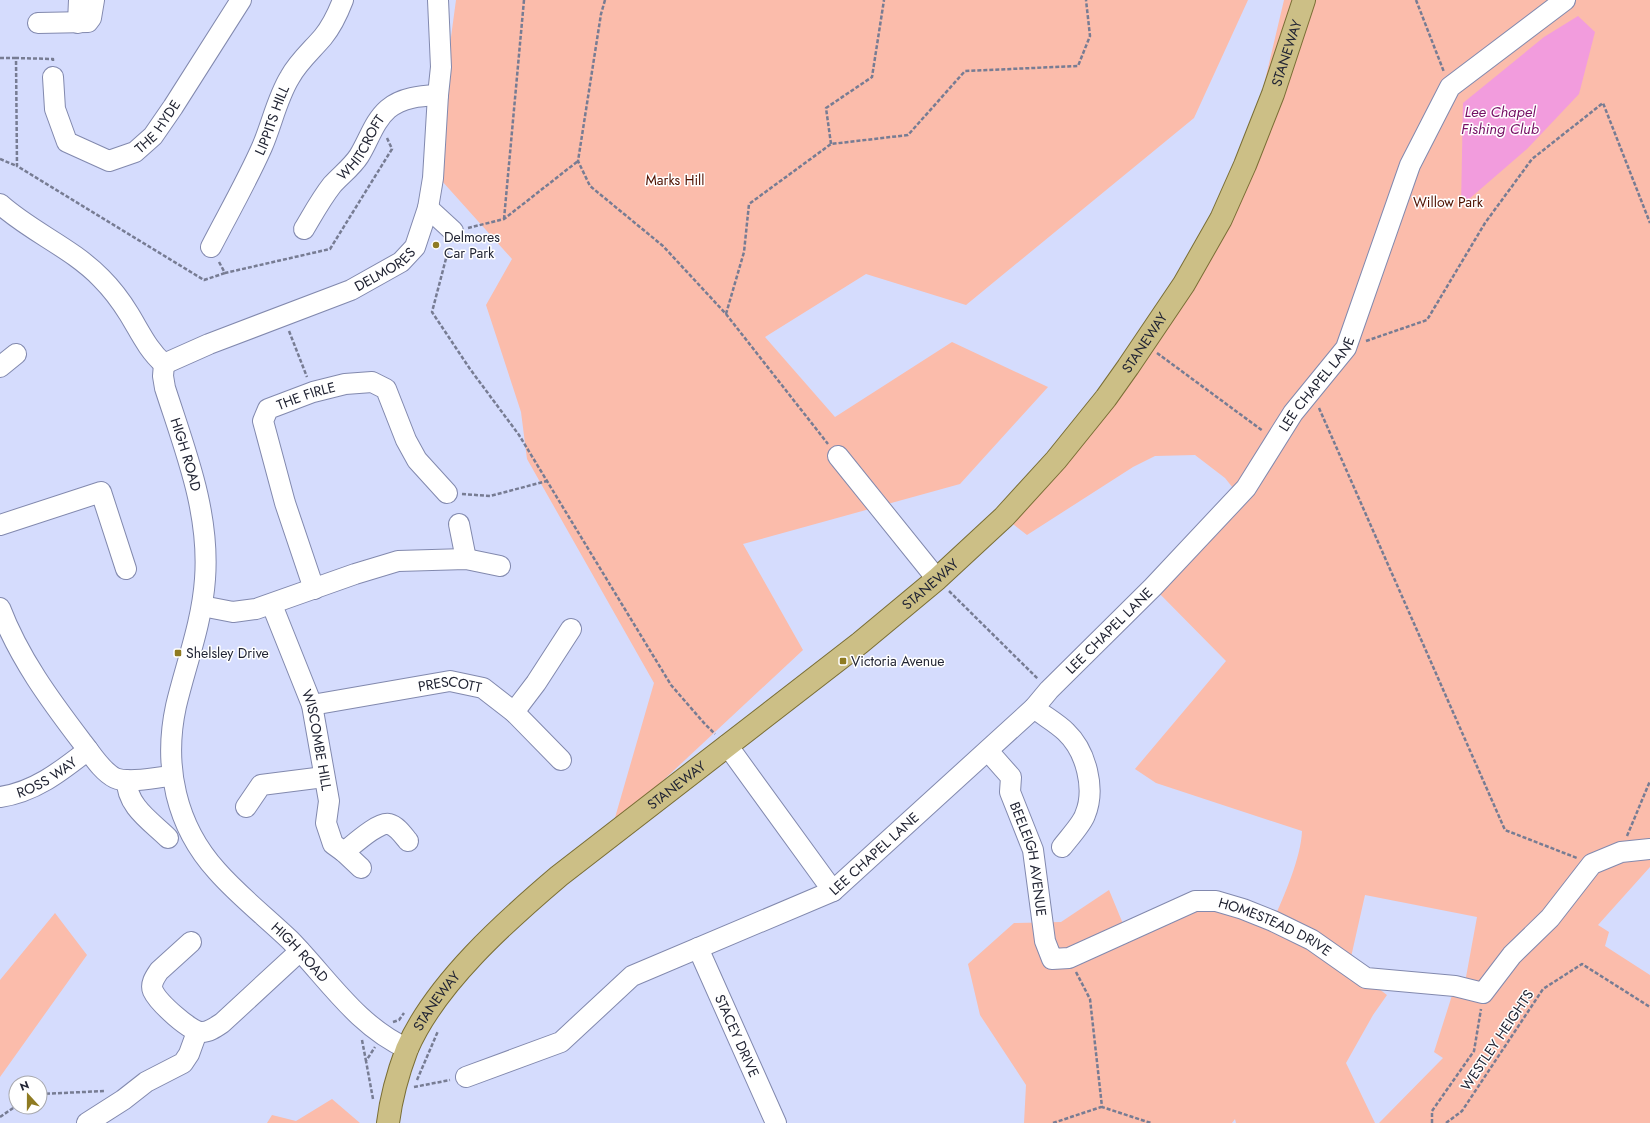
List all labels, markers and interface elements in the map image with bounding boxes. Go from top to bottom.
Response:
street label: STANEWAY [1266,17,1307,89]
street label: LIPPITS HILL [250,81,294,158]
street label: THE HYDE [130,96,185,158]
water label: Lee Chapel Fishing Club [1461,101,1540,140]
street label: WHITCROFT [332,110,389,185]
park label: Marks Hill [646,170,704,190]
park label: Willow Park [1413,192,1484,212]
place label: Delmores Car Park [444,227,500,263]
marker: Delmores Car Park [431,240,441,250]
street label: DELMORES [351,242,420,296]
street label: STANEWAY [1117,308,1172,377]
street label: LEE CHAPEL LANE [1274,334,1359,435]
street label: THE FIRLE [274,377,337,415]
street label: HIGH ROAD [166,415,206,493]
street label: STANEWAY [897,554,963,614]
street label: LEE CHAPEL LANE [1061,583,1157,678]
place label: Shelsley Drive [186,643,269,663]
marker: Shelsley Drive [173,648,183,658]
place label: Victoria Avenue [851,651,945,671]
marker: Victoria Avenue [838,656,848,666]
street label: PRESCOTT [416,671,484,698]
street label: WISCOMBE HILL [297,686,337,793]
street label: ROSS WAY [14,752,81,803]
street label: STANEWAY [643,756,710,814]
street label: BEELEIGH AVENUE [1005,799,1052,918]
street label: LEE CHAPEL LANE [825,807,923,900]
street label: HOMESTEAD DRIVE [1216,892,1336,961]
street label: HIGH ROAD [267,918,333,986]
street label: STANEWAY [408,967,465,1034]
street label: WESTLEY HEIGHTS [1456,985,1538,1094]
street label: STACEY DRIVE [710,991,764,1080]
north arrow [8,1075,48,1115]
text: N [17,1077,31,1095]

